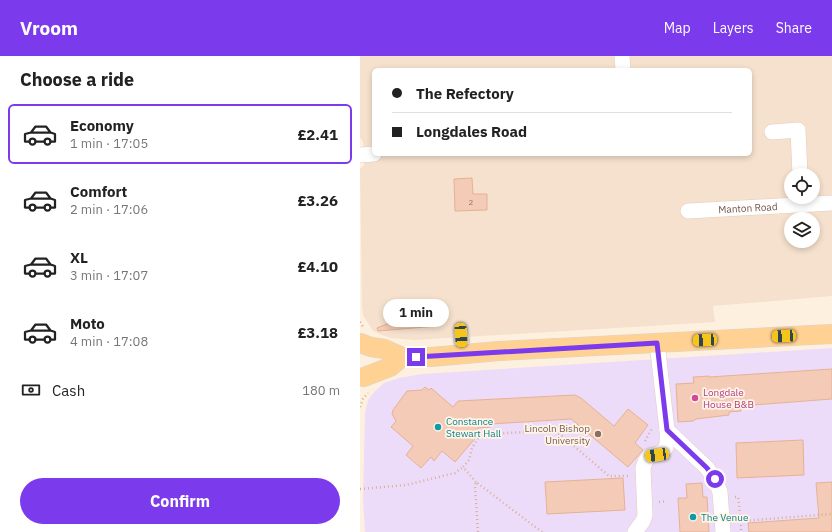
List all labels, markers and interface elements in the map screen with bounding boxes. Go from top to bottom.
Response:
text: Vroom [20,16,78,40]
text: Map [664,19,691,37]
text: Layers [713,19,754,37]
text: Share [776,19,812,37]
text: Choose a ride [20,68,134,91]
text: The Refectory [416,84,514,103]
icon: car [22,116,58,152]
text: Economy [70,116,134,135]
text: Longdales Road [416,122,527,141]
text: £2.41 [298,125,338,144]
text: 1 min · 17:05 [70,135,148,152]
map controls [784,168,820,248]
button: locate [784,168,820,204]
icon: car [22,182,58,218]
text: Comfort [70,182,127,201]
text: £3.26 [298,191,338,210]
house number: 2 [469,197,474,207]
street label: Manton Road [718,200,778,216]
text: 2 min · 17:06 [70,201,148,218]
button: layers [784,212,820,248]
icon: car [22,248,58,284]
text: XL [70,248,88,267]
text: £4.10 [298,257,338,276]
text: 3 min · 17:07 [70,267,148,284]
callout: 1 min [383,299,449,327]
text: 1 min [399,304,433,321]
icon: car [22,314,58,350]
text: Moto [70,314,105,333]
text: £3.18 [298,323,338,342]
car [454,323,468,347]
car [772,329,796,343]
text: 4 min · 17:08 [70,333,148,350]
car [693,333,717,347]
route end [407,348,425,366]
icon: cash [20,379,42,401]
text: Cash [52,381,85,400]
text: 180 m [302,382,340,399]
place label: Longdale House B&B [703,386,754,411]
marker: Longdale House B&B [690,393,700,403]
place label: Constance Stewart Hall [446,415,501,440]
marker: Constance Stewart Hall [433,422,443,432]
place label: Lincoln Bishop University [525,422,590,447]
marker: Lincoln Bishop University [593,429,603,439]
car [644,447,670,463]
route start [706,470,724,488]
button: Confirm [20,478,340,524]
place label: The Venue [701,511,749,524]
marker: The Venue [688,512,698,522]

